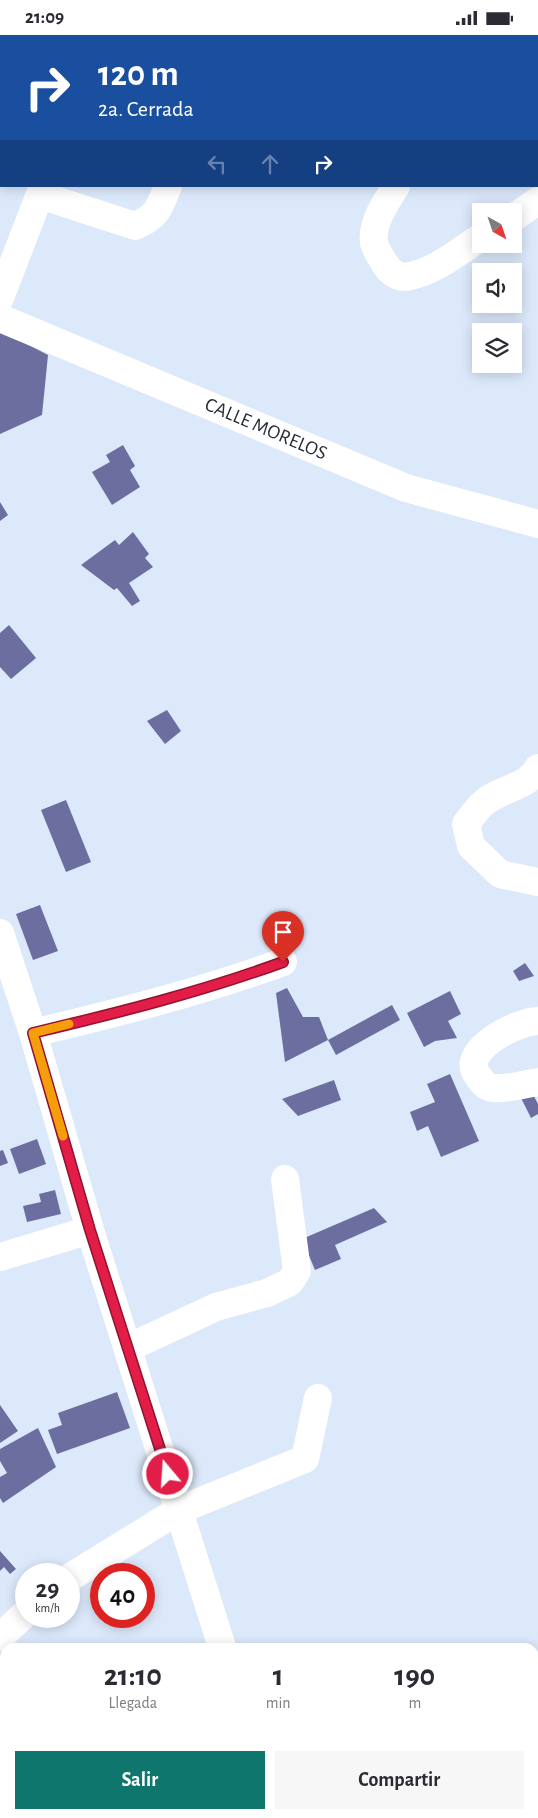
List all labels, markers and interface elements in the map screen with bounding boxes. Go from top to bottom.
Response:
text: 21:09 [25,8,64,27]
icon: right [15,55,80,120]
text: 120 m [98,57,179,92]
text: 2a. Cerrada [98,98,194,120]
icon: left [203,150,231,178]
icon: ahead [256,150,284,178]
icon: right [309,150,337,178]
north arrow [472,203,522,253]
map controls [472,203,522,373]
button: sound [472,263,522,313]
button: layers [472,323,522,373]
street label: CALLE MORELOS [202,394,330,464]
pin [262,911,304,962]
icon: arrive [269,918,297,946]
position arrow [141,1447,193,1499]
speed limit sign: 40 [90,1563,155,1628]
text: 29 [36,1577,59,1602]
text: km/h [35,1602,60,1614]
text: 21:10 [104,1661,162,1691]
text: 1 [273,1661,284,1691]
text: 190 [394,1661,435,1691]
text: Llegada [109,1695,157,1711]
text: min [266,1695,291,1711]
text: m [408,1695,421,1711]
button: Salir [15,1751,265,1809]
button: Compartir [275,1751,524,1809]

